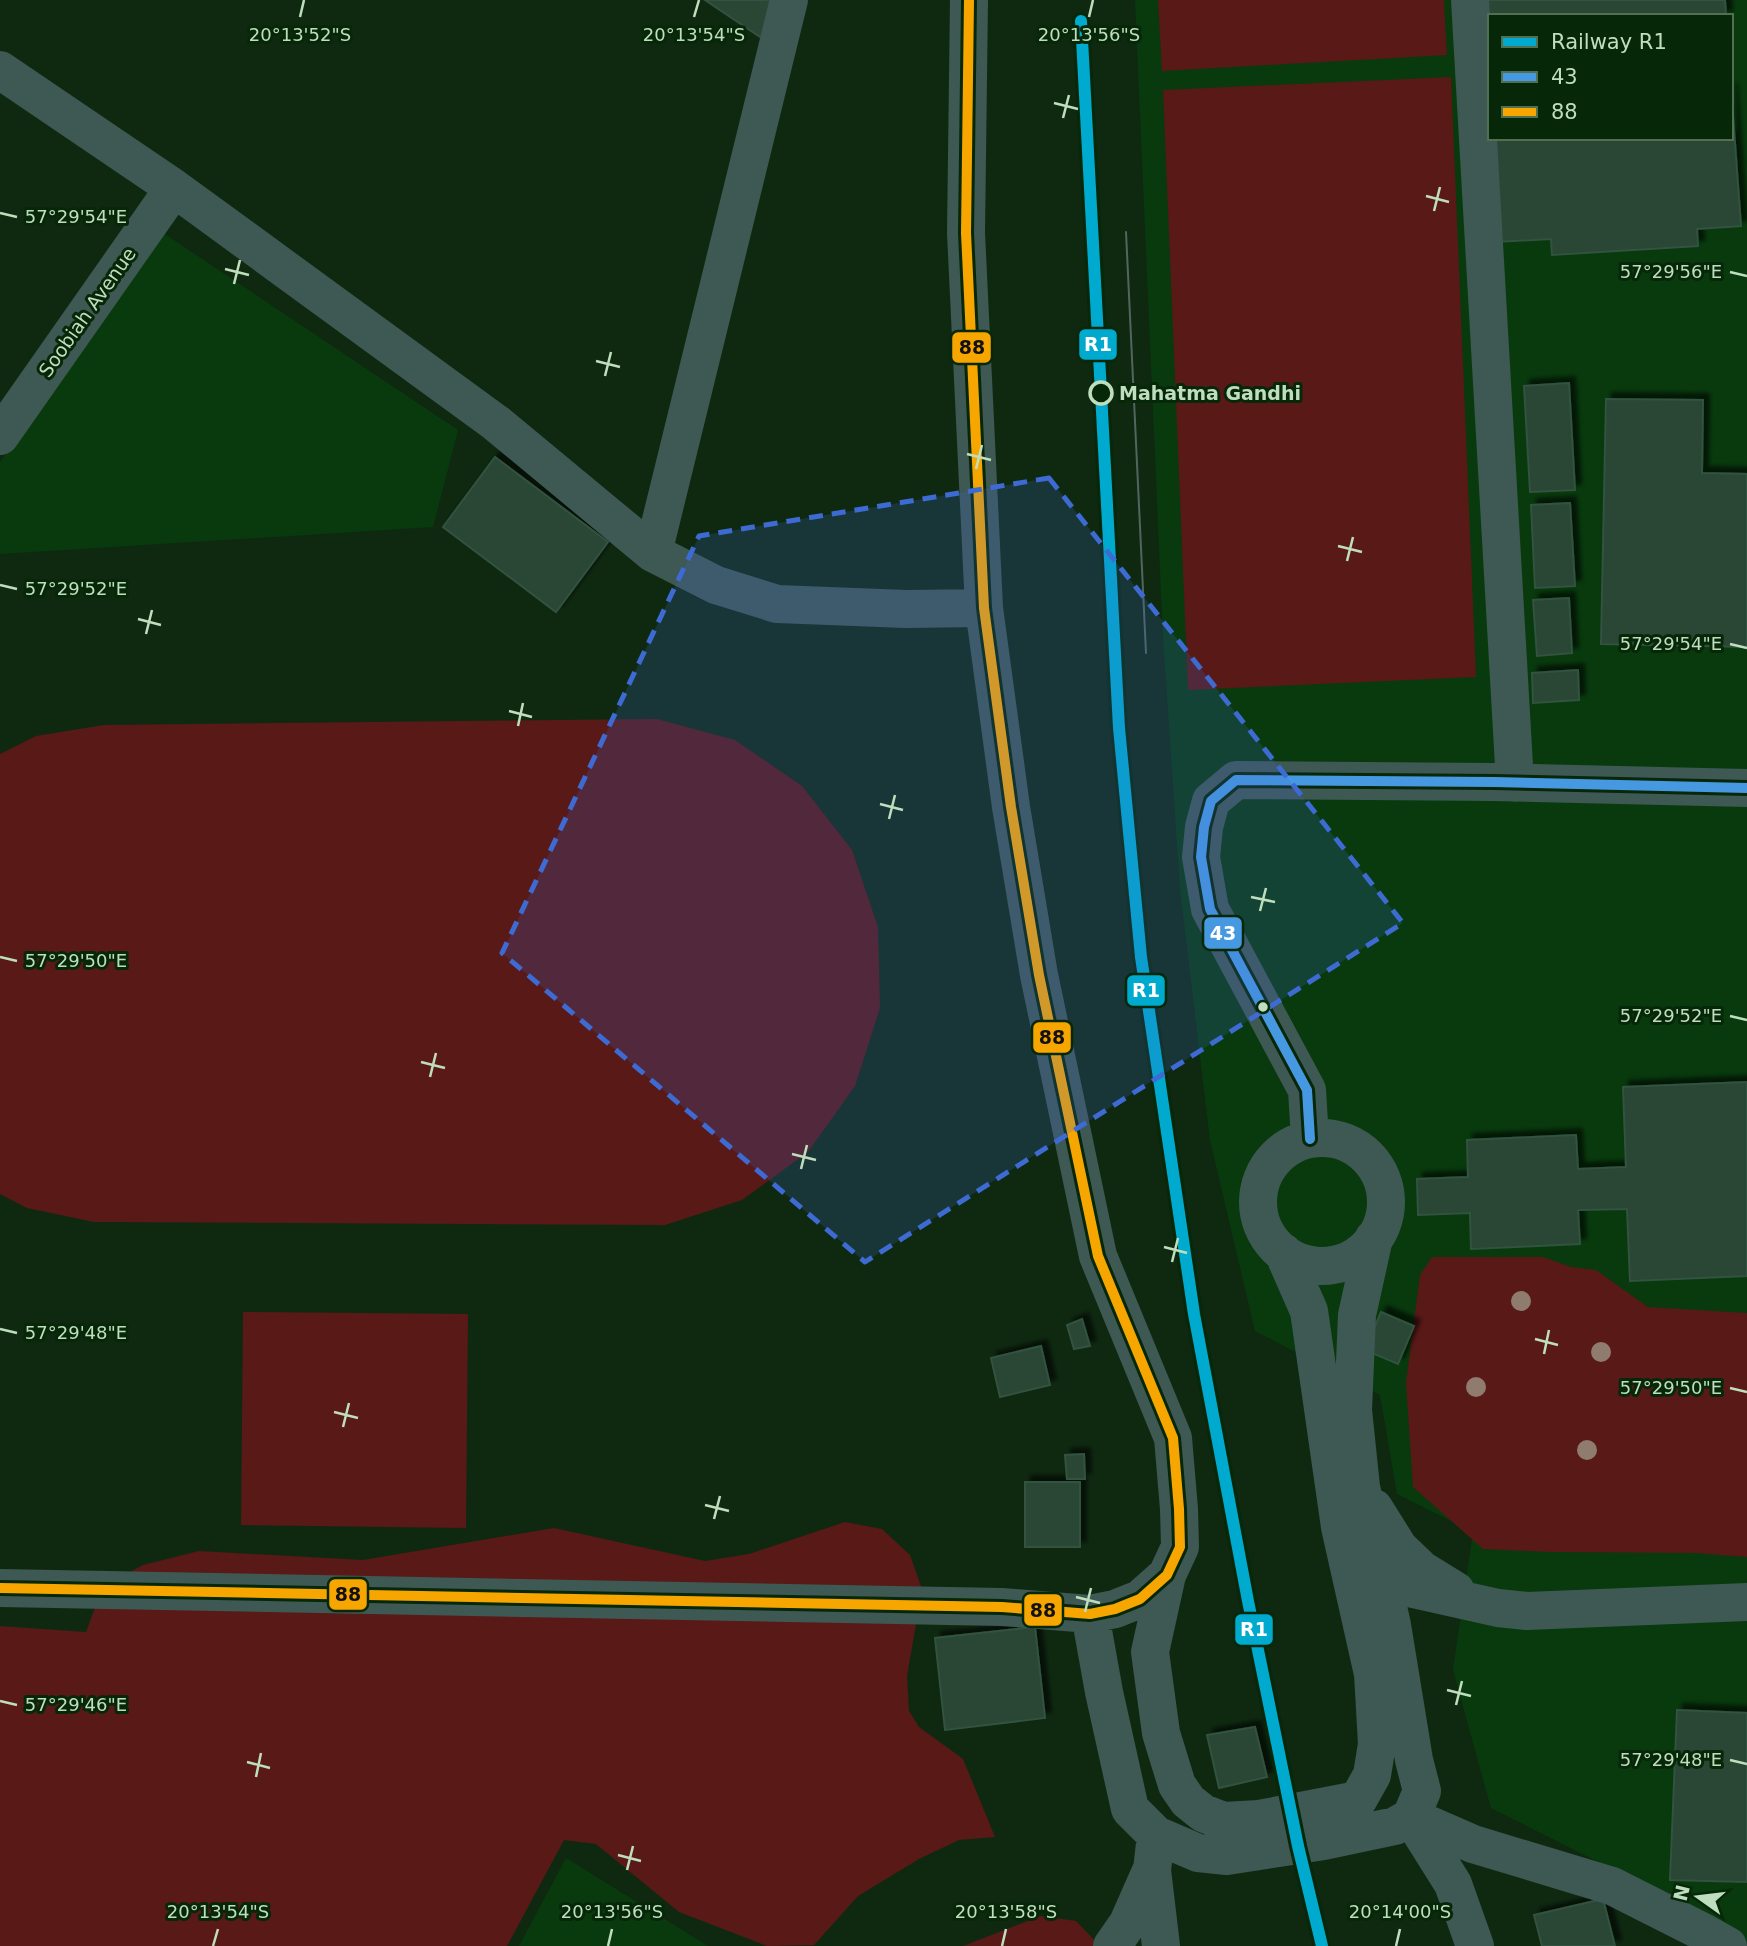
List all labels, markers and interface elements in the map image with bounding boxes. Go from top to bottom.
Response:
legend [1488,14,1733,140]
text: 20°13'52"S [249,24,351,45]
text: 20°13'54"S [643,24,745,45]
text: 20°13'56"S [1038,24,1140,45]
text: Railway R1 [1551,30,1667,54]
text: 43 [1551,65,1578,89]
text: 88 [1551,100,1578,124]
text: 57°29'54"E [25,206,127,227]
street label: Soobiah Avenue [34,243,140,381]
text: 57°29'56"E [1620,261,1722,282]
line badge: R1 [1078,328,1118,361]
line badge: 88 [951,331,992,364]
text: R1 [1084,333,1112,355]
text: 88 [959,336,985,358]
marker: Mahatma Gandhi [1089,381,1113,405]
place label: Mahatma Gandhi [1119,382,1301,404]
text: 57°29'52"E [25,578,127,599]
text: 57°29'54"E [1620,633,1722,654]
line badge: 43 [1203,916,1243,950]
text: 43 [1210,922,1236,944]
text: 57°29'50"E [25,950,127,971]
line badge: R1 [1126,974,1166,1007]
text: R1 [1132,979,1160,1001]
unlabelled marker [1256,1000,1270,1014]
text: 57°29'52"E [1620,1005,1722,1026]
line badge: 88 [1032,1021,1072,1054]
text: 88 [1039,1026,1065,1048]
text: 57°29'48"E [25,1322,127,1343]
text: 57°29'50"E [1620,1377,1722,1398]
line badge: 88 [328,1578,368,1611]
text: 88 [335,1583,361,1605]
line badge: 88 [1023,1593,1063,1627]
text: 88 [1030,1599,1056,1621]
line badge: R1 [1234,1613,1274,1646]
text: R1 [1240,1618,1268,1640]
text: 57°29'46"E [25,1694,127,1715]
text: 57°29'48"E [1620,1749,1722,1770]
north arrow [1663,1862,1733,1932]
text: N [1669,1883,1694,1903]
text: 20°13'54"S [167,1901,269,1922]
text: 20°13'56"S [561,1901,663,1922]
text: 20°13'58"S [955,1901,1057,1922]
text: 20°14'00"S [1349,1901,1451,1922]

